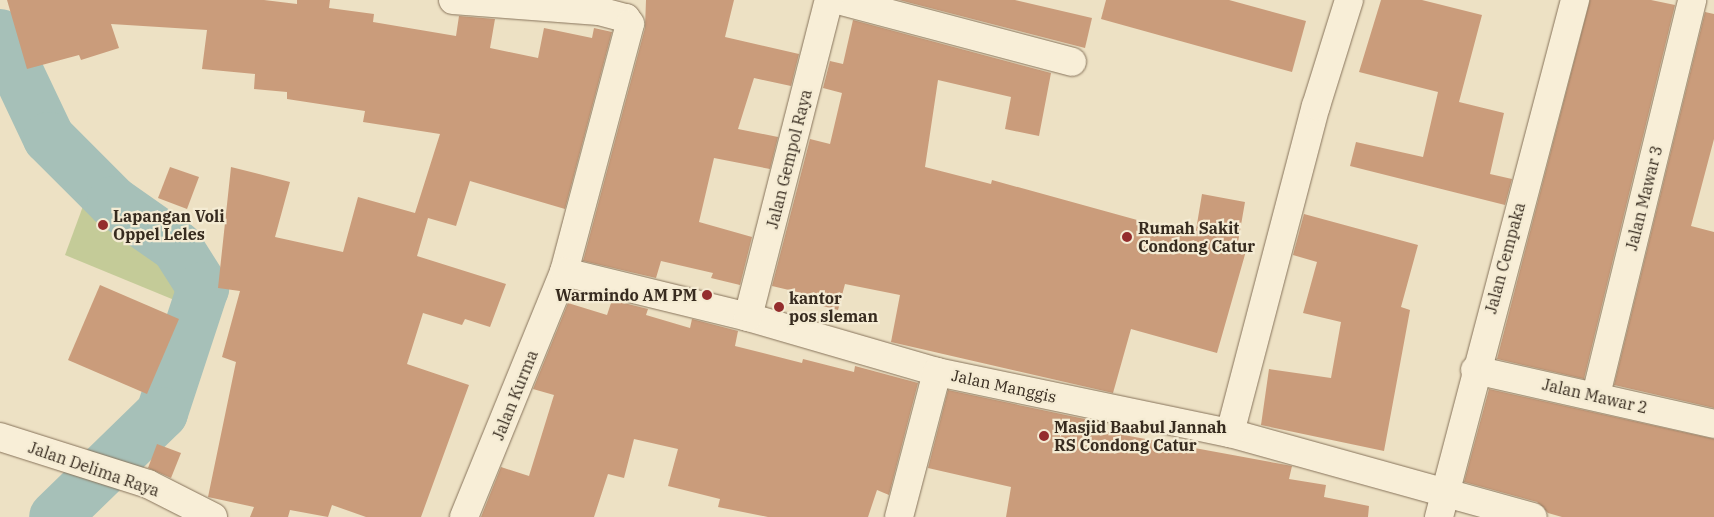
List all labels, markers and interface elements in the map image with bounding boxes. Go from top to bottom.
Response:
street label: Jalan Gempol Raya [762,87,816,231]
street label: Jalan Mawar 3 [1622,144,1666,252]
street label: Jalan Cempaka [1481,200,1529,316]
place label: Lapangan Voli Oppel Leles [113,206,225,244]
place label: Rumah Sakit Condong Catur [1138,218,1255,256]
marker: Lapangan Voli Oppel Leles [97,219,109,231]
marker: Rumah Sakit Condong Catur [1120,230,1134,244]
place label: Warmindo AM PM [555,285,697,305]
place label: kantor pos sleman [789,288,878,326]
marker: Warmindo AM PM [701,289,713,301]
marker: kantor pos sleman [773,301,785,313]
street label: Jalan Kurma [488,347,542,443]
street label: Jalan Manggis [950,366,1058,406]
street label: Jalan Mawar 2 [1540,375,1650,417]
place label: Masjid Baabul Jannah RS Condong Catur [1054,417,1227,455]
marker: Masjid Baabul Jannah RS Condong Catur [1038,430,1050,442]
street label: Jalan Delima Raya [26,438,162,500]

